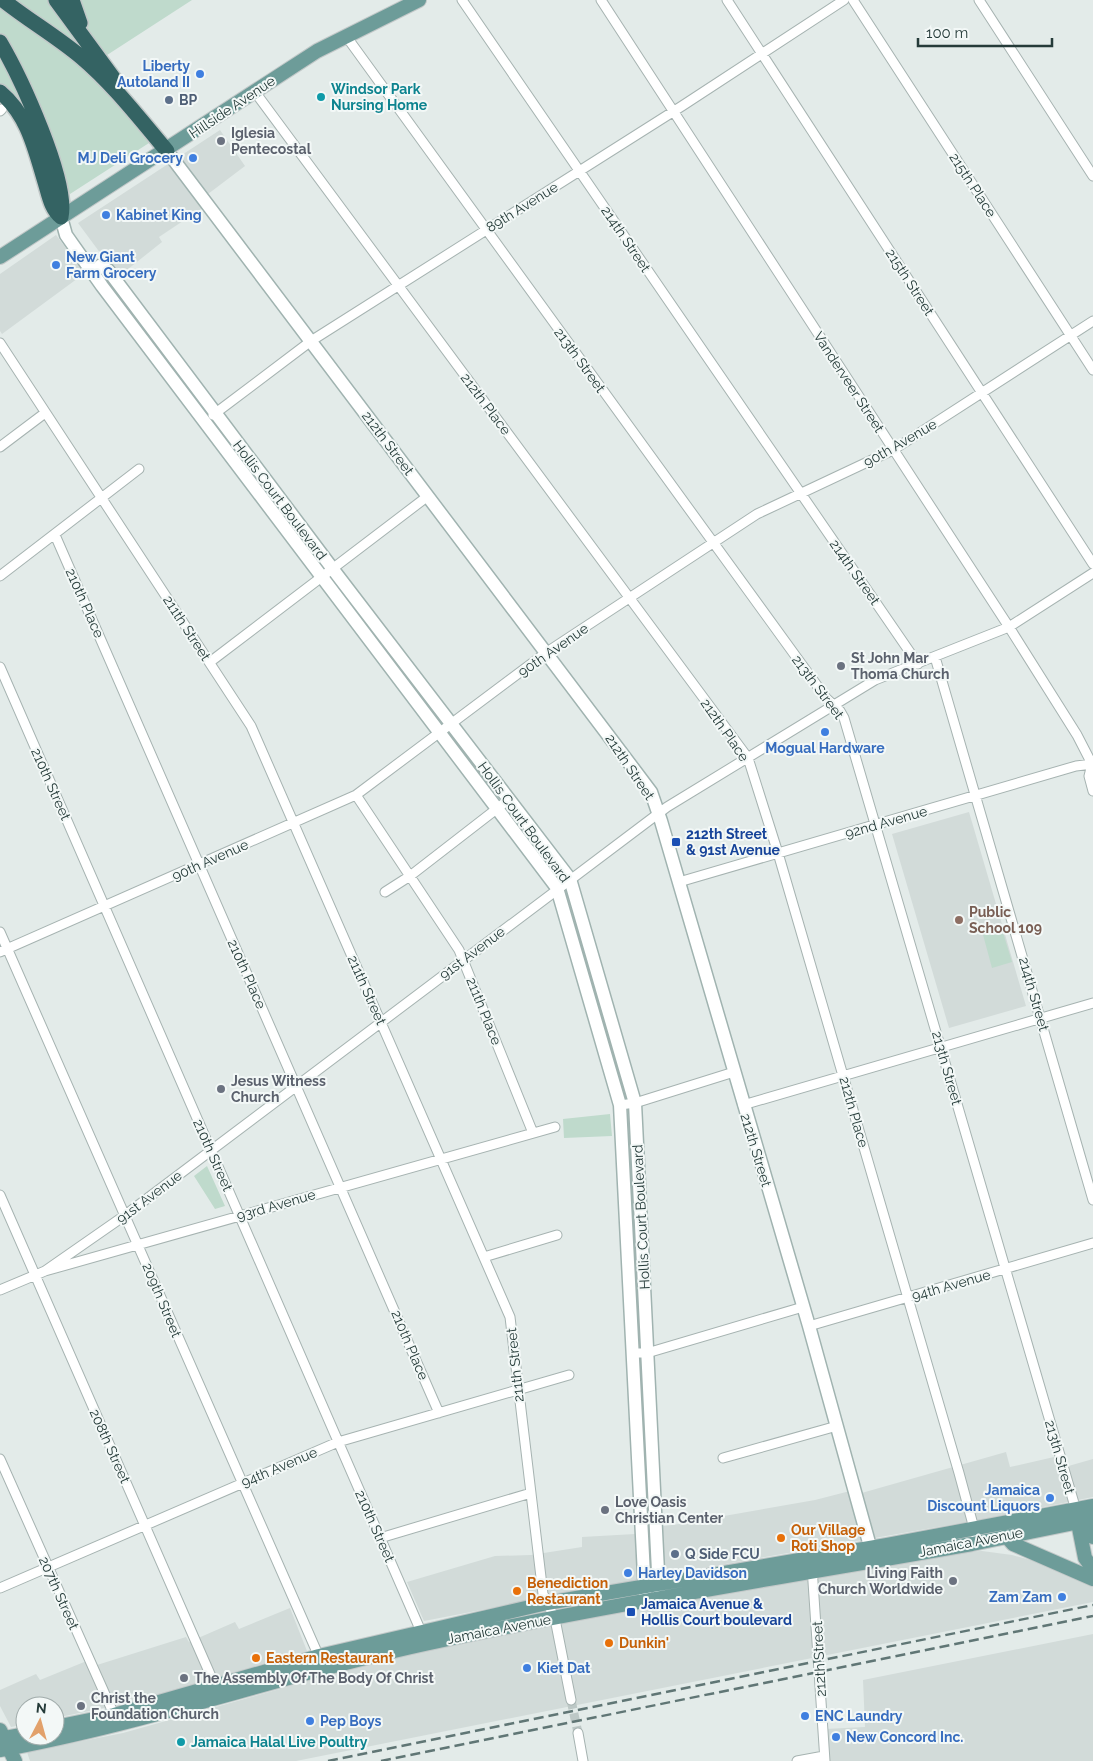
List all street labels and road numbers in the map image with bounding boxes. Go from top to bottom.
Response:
street label: Hillside Avenue [186,72,278,142]
street label: 215th Place [946,150,1000,220]
street label: 89th Avenue [483,179,561,235]
street label: 214th Street [598,203,654,275]
street label: 215th Street [883,246,938,319]
street label: 213th Street [551,325,609,396]
street label: Vanderveer Street [810,329,888,436]
street label: 212th Place [458,370,514,438]
street label: 212th Street [359,408,417,478]
street label: 90th Avenue [861,416,939,470]
street label: Hollis Court Boulevard [230,437,330,563]
street label: 214th Street [827,536,884,608]
street label: 210th Place [63,566,107,640]
street label: 211th Street [160,592,214,664]
street label: 90th Avenue [515,620,591,680]
street label: 213th Street [789,652,847,722]
street label: 212th Place [698,696,752,764]
street label: 212th Street [602,731,658,803]
street label: 210th Street [28,746,74,823]
street label: Hollis Court Boulevard [475,759,573,885]
street label: 92nd Avenue [843,803,929,841]
street label: 90th Avenue [169,836,251,884]
street label: 91st Avenue [436,923,508,983]
street label: 210th Place [225,937,269,1011]
street label: 211th Street [345,953,390,1028]
street label: 214th Street [1016,955,1052,1033]
street label: 211th Place [463,975,505,1047]
street label: 213th Street [929,1029,965,1107]
street label: 212th Place [836,1075,872,1149]
street label: 212th Street [737,1111,775,1189]
street label: 210th Street [190,1117,236,1194]
street label: Hollis Court Boulevard [629,1144,653,1290]
street label: 91st Avenue [113,1167,185,1227]
street label: 93rd Avenue [235,1186,317,1224]
street label: 209th Street [139,1260,185,1340]
street label: 94th Avenue [910,1266,992,1304]
street label: 210th Place [388,1308,432,1382]
street label: 211th Street [503,1327,527,1403]
street label: 208th Street [87,1406,134,1486]
street label: 213th Street [1042,1418,1078,1496]
street label: 94th Avenue [239,1444,319,1490]
street label: 210th Street [352,1488,398,1565]
street label: Jamaica Avenue [918,1524,1024,1560]
street label: 207th Street [36,1554,82,1632]
street label: Jamaica Avenue [446,1611,552,1647]
street label: 212th Street [809,1620,829,1697]

